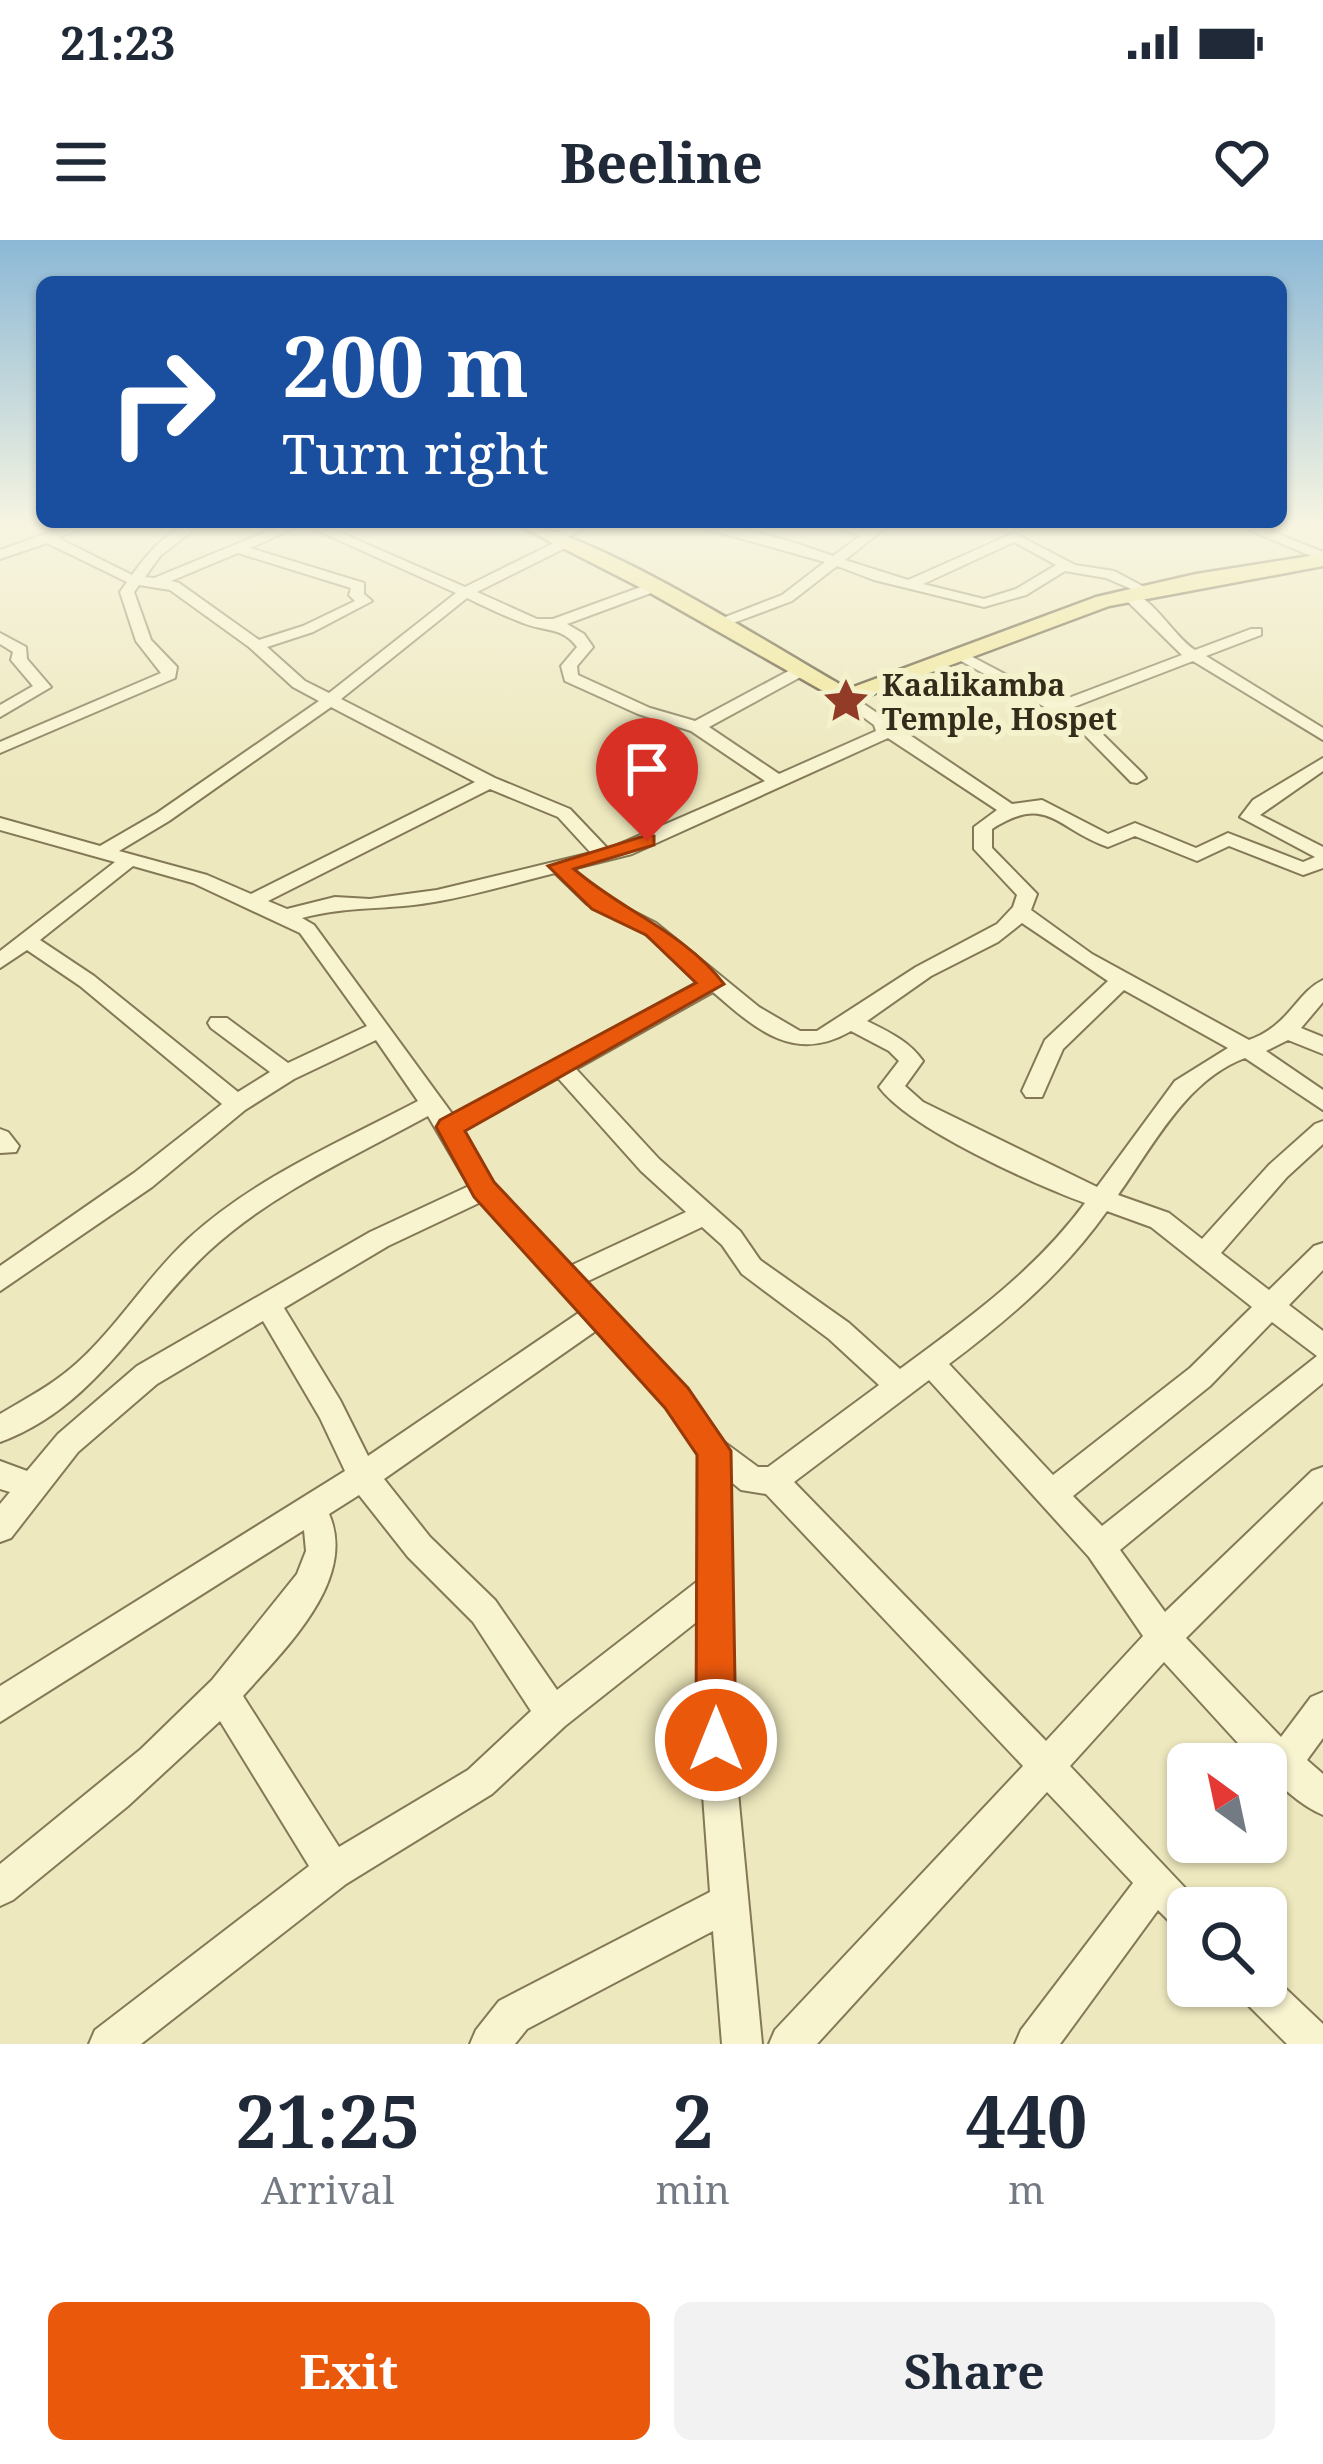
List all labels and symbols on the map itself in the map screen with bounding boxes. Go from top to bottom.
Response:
place label: Kaalikamba Temple, Hospet [882,664,1117,739]
place icon: Kaalikamba Temple, Hospet [821,676,871,726]
pin [596,718,698,841]
position arrow [653,1677,779,1803]
north arrow [1167,1743,1287,1863]

